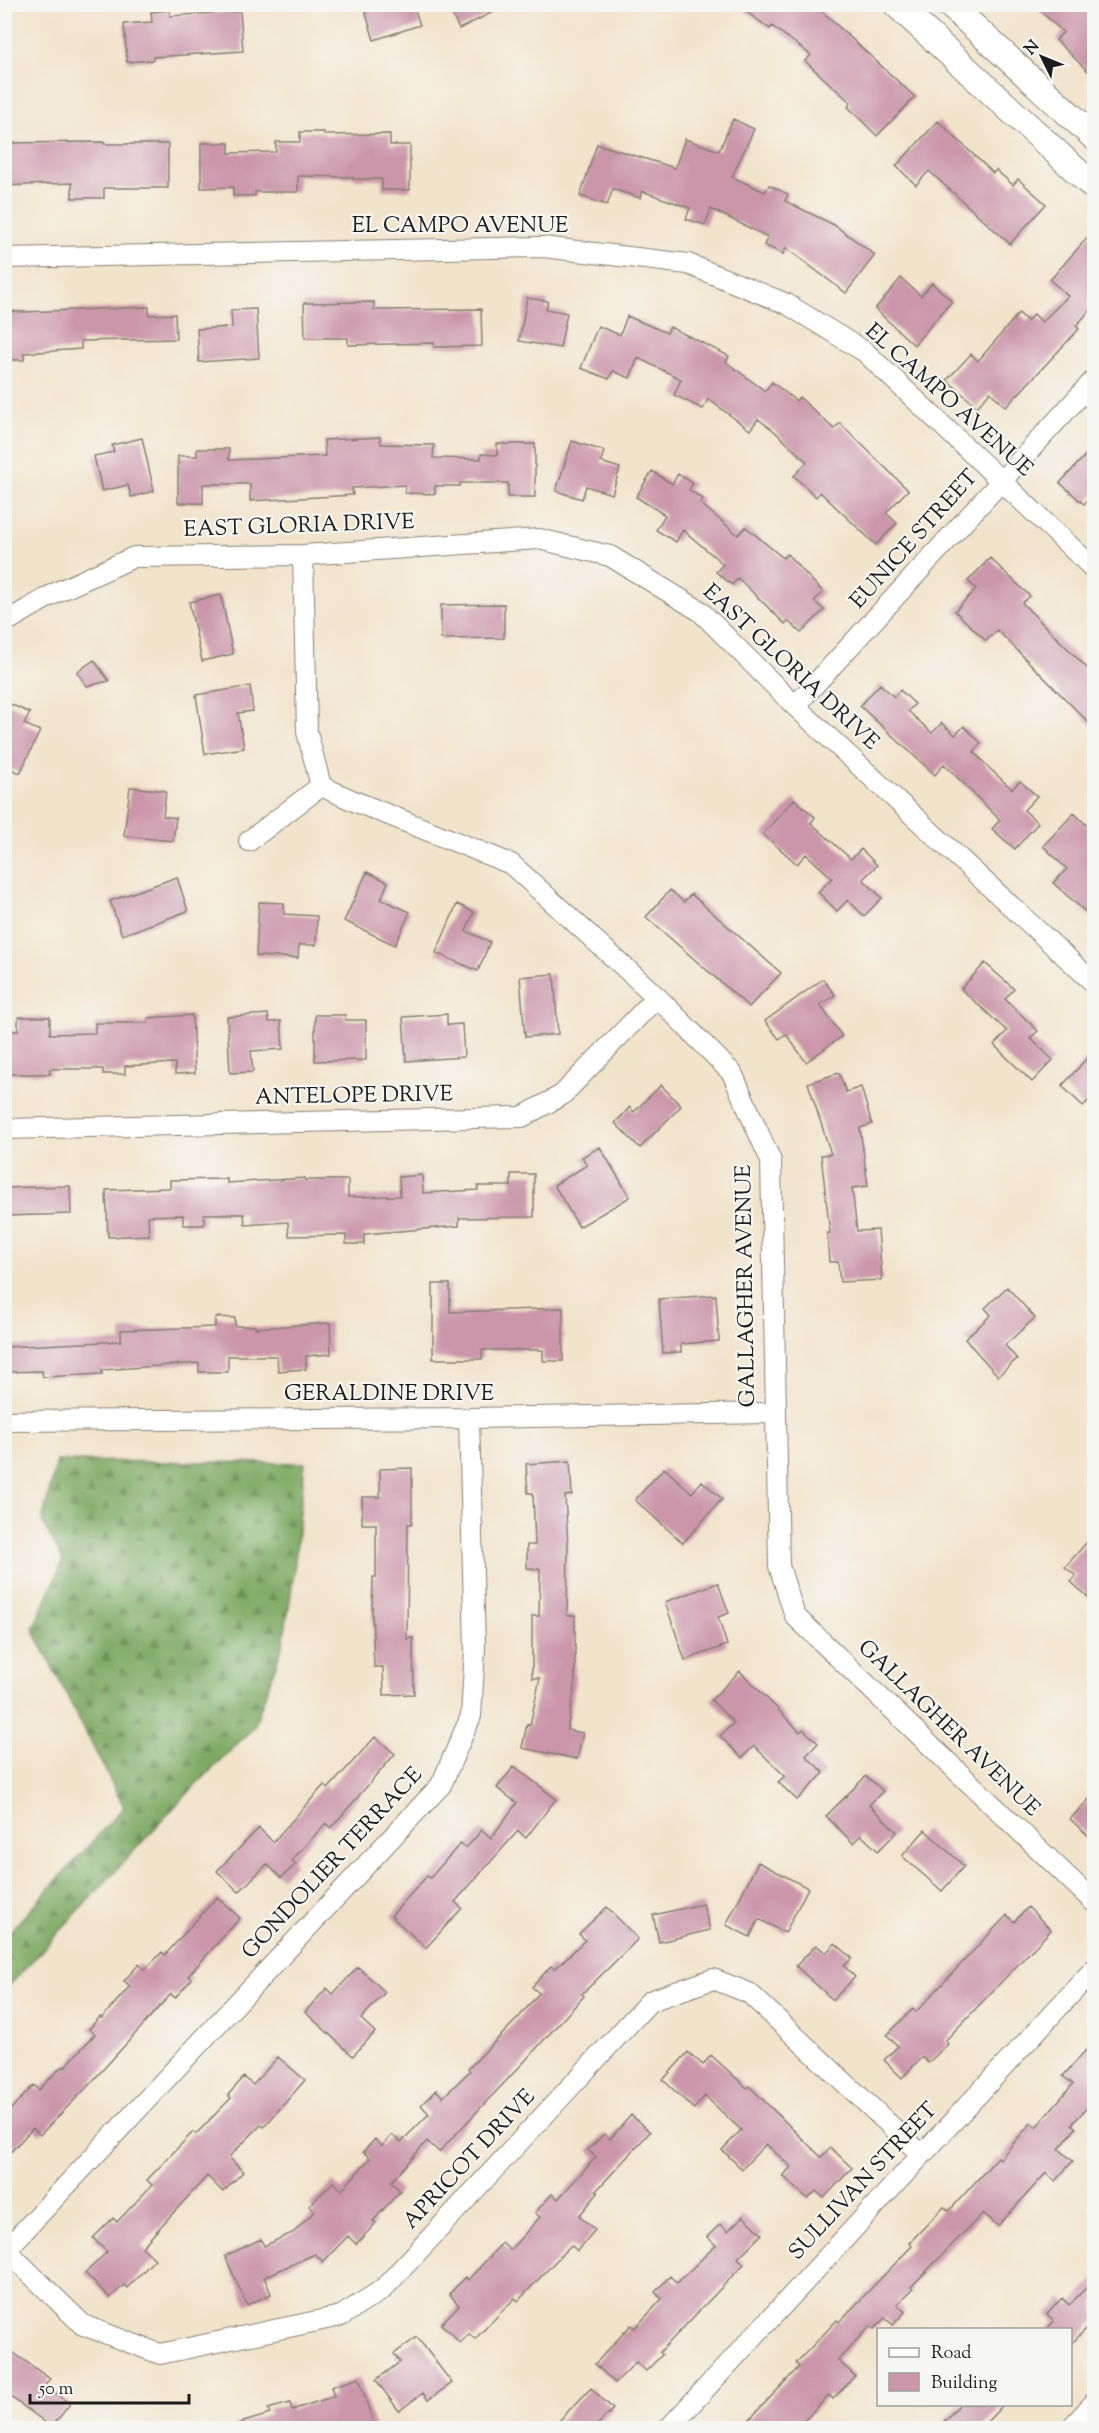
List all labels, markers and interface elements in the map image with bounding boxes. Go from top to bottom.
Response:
north arrow [1012,27,1072,87]
text: N [1020,36,1046,61]
street label: EL CAMPO AVENUE [352,211,568,243]
street label: EL CAMPO AVENUE [857,317,1039,485]
street label: EUNICE STREET [844,463,987,617]
street label: EAST GLORIA DRIVE [183,507,415,547]
street label: EAST GLORIA DRIVE [695,577,885,759]
street label: ANTELOPE DRIVE [255,1079,453,1115]
street label: GALLAGHER AVENUE [729,1164,765,1408]
street label: GERALDINE DRIVE [284,1379,494,1411]
street label: GALLAGHER AVENUE [850,1633,1046,1825]
street label: GONDOLIER TERRACE [235,1761,431,1967]
street label: APRICOT DRIVE [396,2083,544,2237]
street label: SULLIVAN STREET [782,2095,946,2268]
legend [877,2328,1072,2406]
text: Road [931,2341,971,2367]
scale bar [30,2367,189,2405]
text: Building [931,2371,997,2397]
text: 50 m [38,2377,74,2403]

